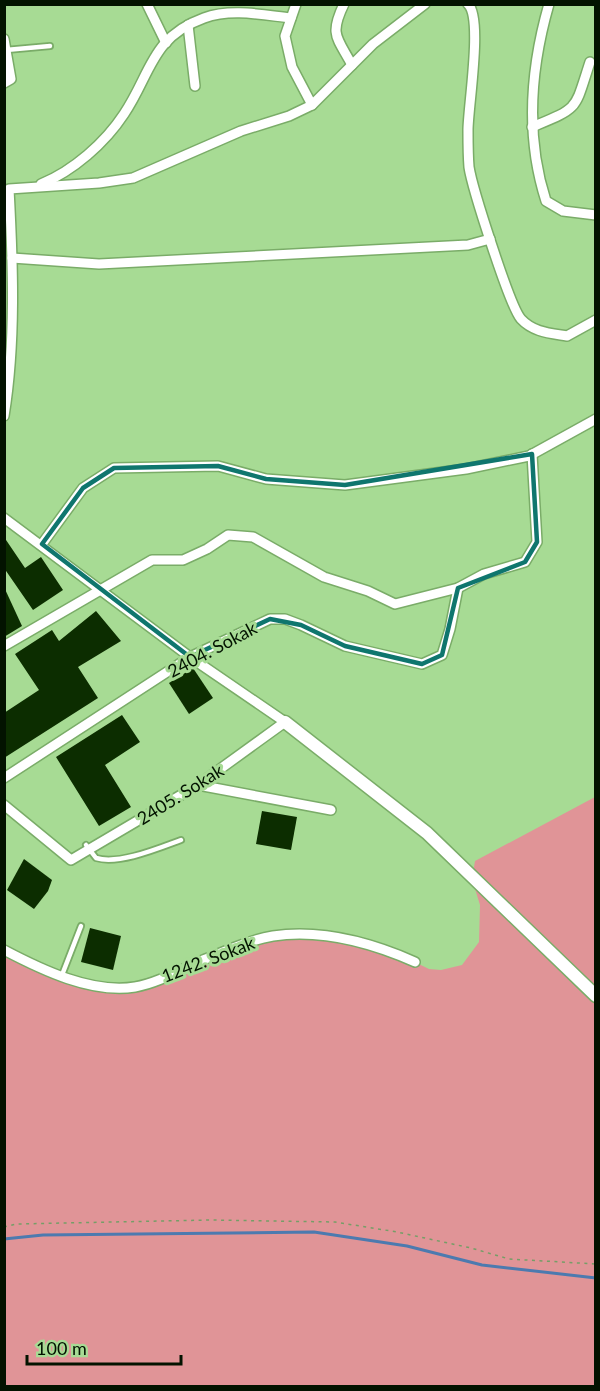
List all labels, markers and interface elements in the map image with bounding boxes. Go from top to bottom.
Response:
street label: 2404. Sokak [164,616,261,682]
street label: 2405. Sokak [133,758,228,829]
street label: 1242. Sokak [158,931,258,987]
scale bar [27,1328,182,1366]
text: 100 m [36,1337,87,1359]

